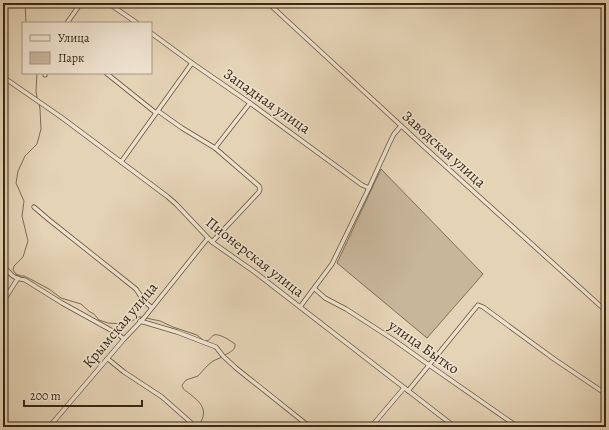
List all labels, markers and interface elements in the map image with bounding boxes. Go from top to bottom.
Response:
legend [22,22,152,74]
text: Улица [58,30,90,46]
text: Парк [58,50,84,66]
street label: Западная улица [220,64,314,138]
street label: Заводская улица [398,106,490,192]
street label: Пионерская улица [202,212,308,302]
street label: Крымская улица [78,278,162,372]
street label: улица Бытко [384,315,463,379]
scale bar [24,382,142,408]
text: 200 m [30,388,61,404]

